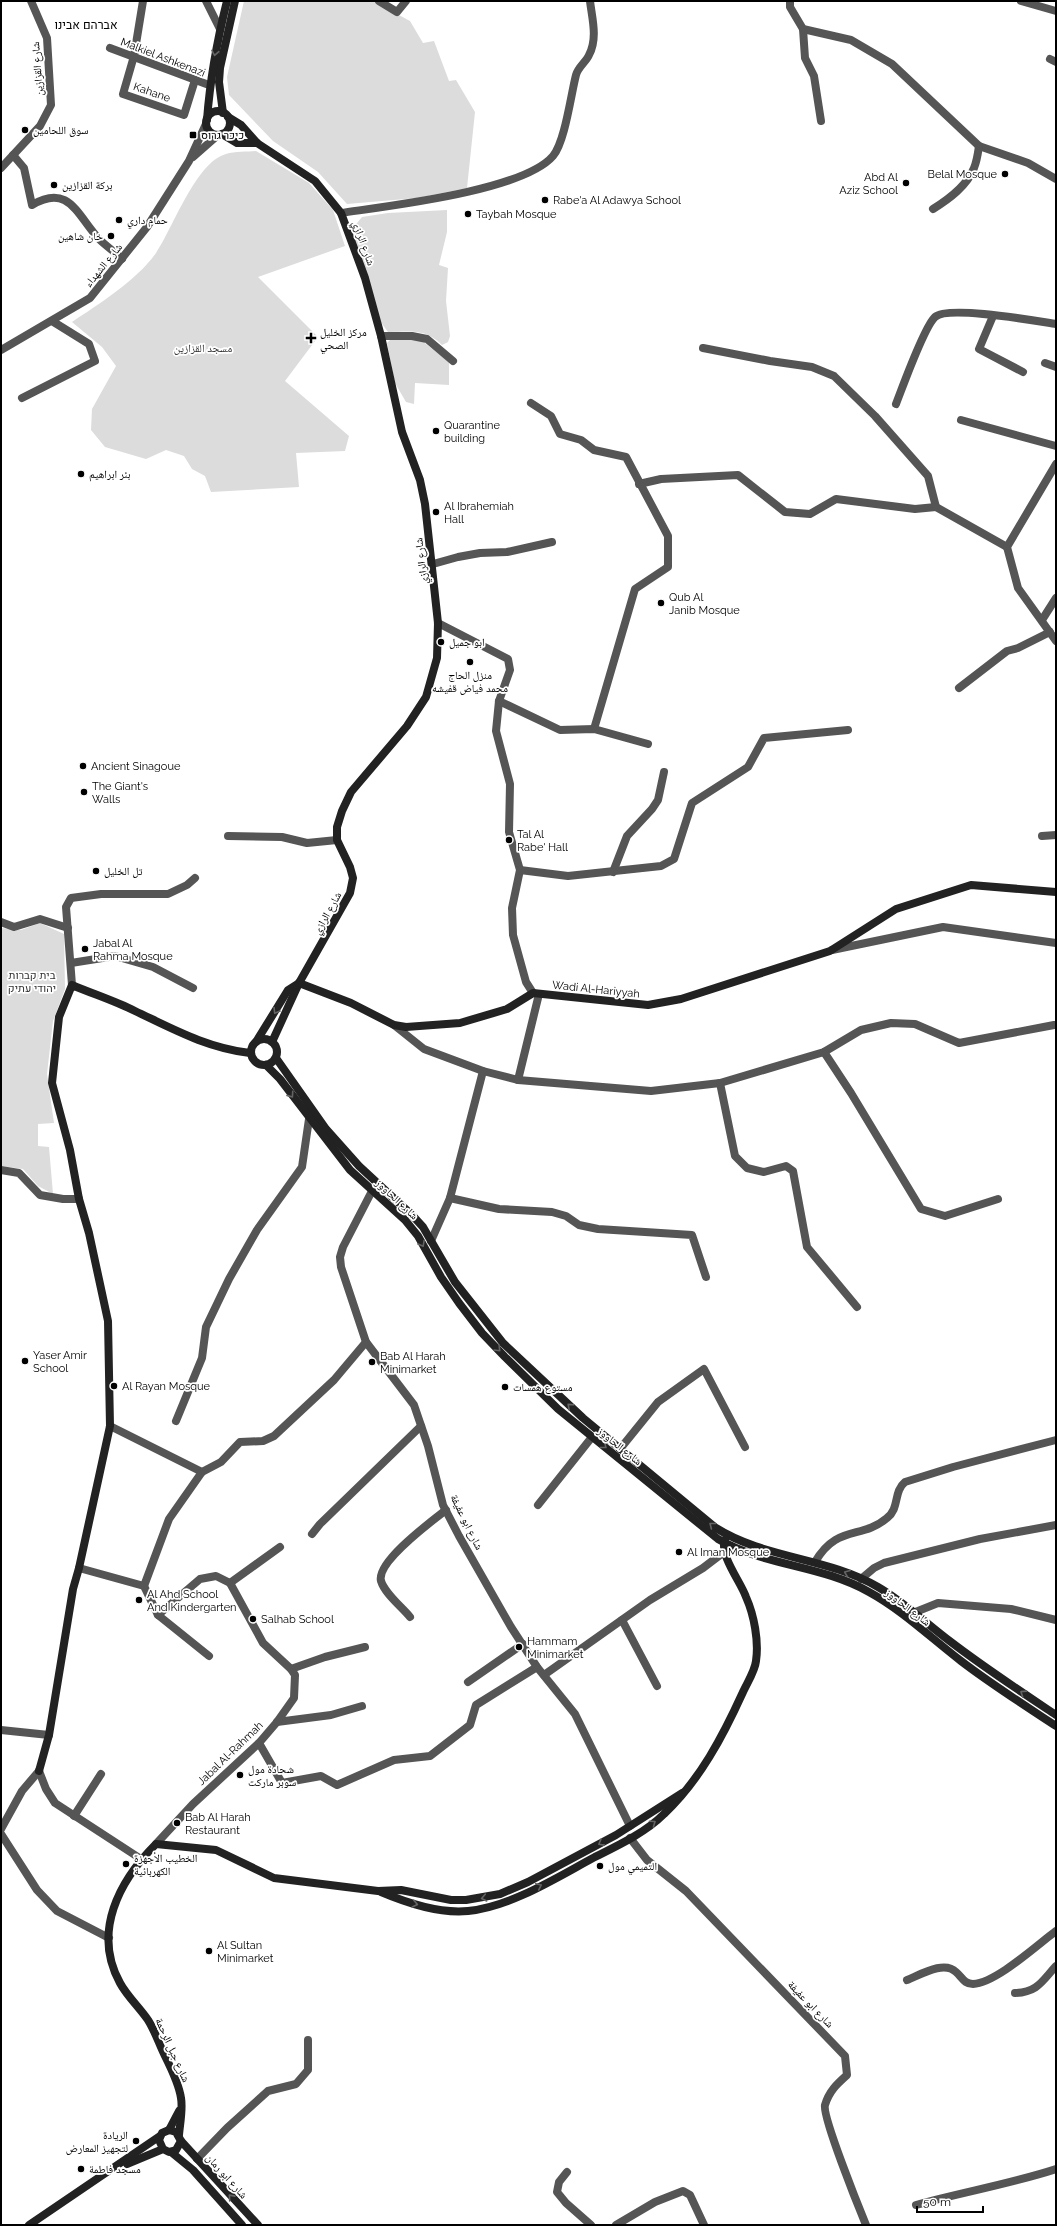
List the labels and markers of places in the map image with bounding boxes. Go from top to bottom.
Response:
place label: سوق اللحامين [33,124,88,137]
marker: سوق اللحامين [20,125,30,135]
place label: כיכר גרוס [201,129,244,142]
marker: כיכר גרוס [188,130,198,140]
place label: Belal Mosque [928,168,998,181]
marker: Belal Mosque [1000,169,1010,179]
place label: Abd Al Aziz School [839,171,898,197]
marker: Abd Al Aziz School [901,178,911,188]
place label: بركة القزازين [62,179,113,192]
marker: بركة القزازين [49,180,59,190]
place label: Rabe'a Al Adawya School [553,194,681,207]
marker: Rabe'a Al Adawya School [540,195,550,205]
place label: Taybah Mosque [476,208,557,221]
marker: Taybah Mosque [463,209,473,219]
place label: حمام داري [127,214,168,229]
marker: حمام داري [114,215,124,225]
place label: خان شاهين [58,230,103,243]
marker: خان شاهين [106,231,116,241]
place label: مركز الخليل الصحي [320,326,367,354]
marker: مركز الخليل الصحي [305,332,317,344]
place label: Quarantine building [444,419,500,445]
marker: Quarantine building [431,426,441,436]
place label: بئر ابراهيم [89,468,131,482]
marker: بئر ابراهيم [76,469,86,479]
place label: Al Ibrahemiah Hall [444,500,514,526]
marker: Al Ibrahemiah Hall [431,507,441,517]
place label: Qub Al Janib Mosque [669,591,740,617]
marker: Qub Al Janib Mosque [656,598,666,608]
place label: ابو جميل [449,636,485,649]
marker: ابو جميل [436,637,446,647]
marker: منزل الحاج محمد فياض قفيشه [465,657,475,667]
place label: منزل الحاج محمد فياض قفيشه [432,669,508,695]
place label: Ancient Sinagoue [91,760,181,773]
marker: Ancient Sinagoue [78,761,88,771]
place label: The Giant's Walls [92,780,148,806]
marker: The Giant's Walls [79,787,89,797]
place label: Tal Al Rabe' Hall [517,828,568,854]
marker: Tal Al Rabe' Hall [504,835,514,845]
place label: تل الخليل [104,865,143,878]
marker: تل الخليل [91,866,101,876]
place label: Jabal Al Rahma Mosque [93,937,173,963]
marker: Jabal Al Rahma Mosque [80,944,90,954]
place label: Yaser Amir School [33,1349,87,1375]
place label: Bab Al Harah Minimarket [380,1350,446,1376]
marker: Yaser Amir School [20,1356,30,1366]
marker: Bab Al Harah Minimarket [367,1357,377,1367]
place label: Al Rayan Mosque [122,1380,211,1393]
marker: Al Rayan Mosque [109,1381,119,1391]
place label: مستوع همسات [513,1381,573,1394]
marker: مستوع همسات [500,1382,510,1392]
place label: Al Iman Mosque [687,1546,770,1559]
marker: Al Iman Mosque [674,1547,684,1557]
place label: Al Ahd School And Kindergarten [147,1588,237,1614]
marker: Al Ahd School And Kindergarten [134,1595,144,1605]
place label: Salhab School [261,1613,334,1626]
marker: Salhab School [248,1614,258,1624]
place label: Hammam Minimarket [527,1635,584,1661]
marker: Hammam Minimarket [514,1642,524,1652]
place label: شحادة مول سوبر ماركت [248,1763,296,1789]
marker: شحادة مول سوبر ماركت [235,1770,245,1780]
place label: Bab Al Harah Restaurant [185,1811,251,1837]
marker: Bab Al Harah Restaurant [172,1818,182,1828]
place label: الخطيب الأجهزة الكهربائية [134,1852,197,1878]
marker: الخطيب الأجهزة الكهربائية [121,1859,131,1869]
place label: التميمي مول [608,1860,657,1875]
marker: التميمي مول [595,1861,605,1871]
place label: Al Sultan Minimarket [217,1939,274,1965]
marker: Al Sultan Minimarket [204,1946,214,1956]
place label: الريادة لتجهيز المعارض [66,2129,128,2155]
marker: الريادة لتجهيز المعارض [131,2136,141,2146]
place label: مسجد فاطمة [89,2163,141,2176]
marker: مسجد فاطمة [76,2164,86,2174]

